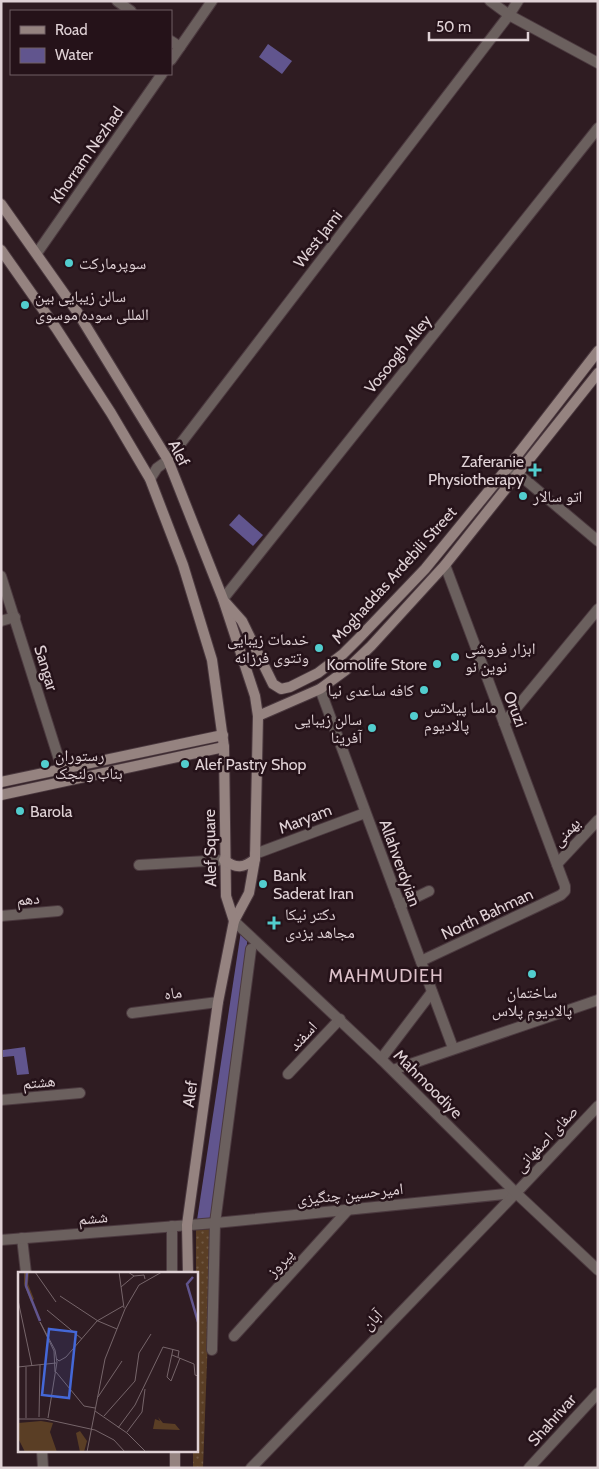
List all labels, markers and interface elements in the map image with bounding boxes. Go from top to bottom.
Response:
legend [10,10,172,75]
scale bar [429,10,528,42]
text: 50 m [436,18,471,36]
text: Road [55,21,88,39]
text: Water [55,46,93,64]
street label: Khorram Nezhad [47,103,127,207]
street label: West Jami [290,207,346,271]
place label: سوپرمارکت [79,254,146,273]
marker: سوپرمارکت [63,257,75,269]
place label: سالن زیبایی بین المللی سوده موسوی [35,287,149,325]
marker: سالن زیبایی بین المللی سوده موسوی [19,299,31,311]
street label: Vosoogh Alley [361,311,435,397]
street label: Alef [164,437,194,470]
place label: Zaferanie Physiotherapy [428,452,524,489]
marker: Zaferanie Physiotherapy [528,463,542,477]
place label: اتو سالار [532,487,582,506]
marker: اتو سالار [517,490,529,502]
street label: Moghaddas Ardebili Street [328,502,461,647]
place label: خدمات زیبایی وتتوی فرزانه [227,630,309,668]
place label: ابزار فروشی نوین نو [465,639,535,677]
marker: خدمات زیبایی وتتوی فرزانه [313,642,325,654]
street label: Sangar [30,643,62,694]
marker: ابزار فروشی نوین نو [449,651,461,663]
place label: Komolife Store [326,655,427,674]
marker: Komolife Store [431,658,443,670]
place label: کافه ساعدی نیا [328,681,414,701]
marker: کافه ساعدی نیا [418,684,430,696]
street label: Oruzi [500,689,530,729]
place label: ماسا پیلاتس پالادیوم [424,698,496,736]
place label: سالن زیبایی آفرینا [294,710,363,747]
marker: ماسا پیلاتس پالادیوم [408,710,420,722]
marker: سالن زیبایی آفرینا [366,722,378,734]
place label: رستوران بناب ولنجک [55,746,123,783]
place label: Alef Pastry Shop [195,755,307,774]
marker: رستوران بناب ولنجک [39,758,51,770]
marker: Alef Pastry Shop [179,758,191,770]
street label: Maryam [276,800,334,838]
place label: Barola [30,802,73,821]
marker: Barola [14,805,26,817]
street label: Alef Square [200,809,220,887]
street label: بهمنی [548,814,585,851]
street label: Allahverdyian [375,817,425,909]
place label: Bank Saderat Iran [273,866,354,903]
marker: Bank Saderat Iran [257,878,269,890]
street label: North Bahman [438,884,536,944]
street label: دهم [16,889,40,910]
place label: دکتر نیکا مجاهد یزدی [285,905,355,943]
marker: دکتر نیکا مجاهد یزدی [267,916,281,930]
district label: MAHMUDIEH [328,965,444,987]
marker: ساختمان پالادیوم پلاس [526,968,538,980]
street label: ماه [163,982,183,1004]
place label: ساختمان پالادیوم پلاس [492,983,572,1021]
street label: اسفند [285,1018,321,1054]
street label: Mahmoodiye [390,1046,466,1122]
street label: هشتم [22,1071,56,1094]
street label: Alef [179,1079,201,1109]
street label: صفای اصفهانی [510,1102,582,1177]
street label: امیرحسین چنگیزی [296,1179,404,1210]
street label: ششم [77,1207,109,1230]
street label: پیروز [262,1245,298,1282]
inset map [18,1272,198,1452]
street label: آبان [358,1305,388,1335]
street label: Shahrivar [524,1389,581,1450]

